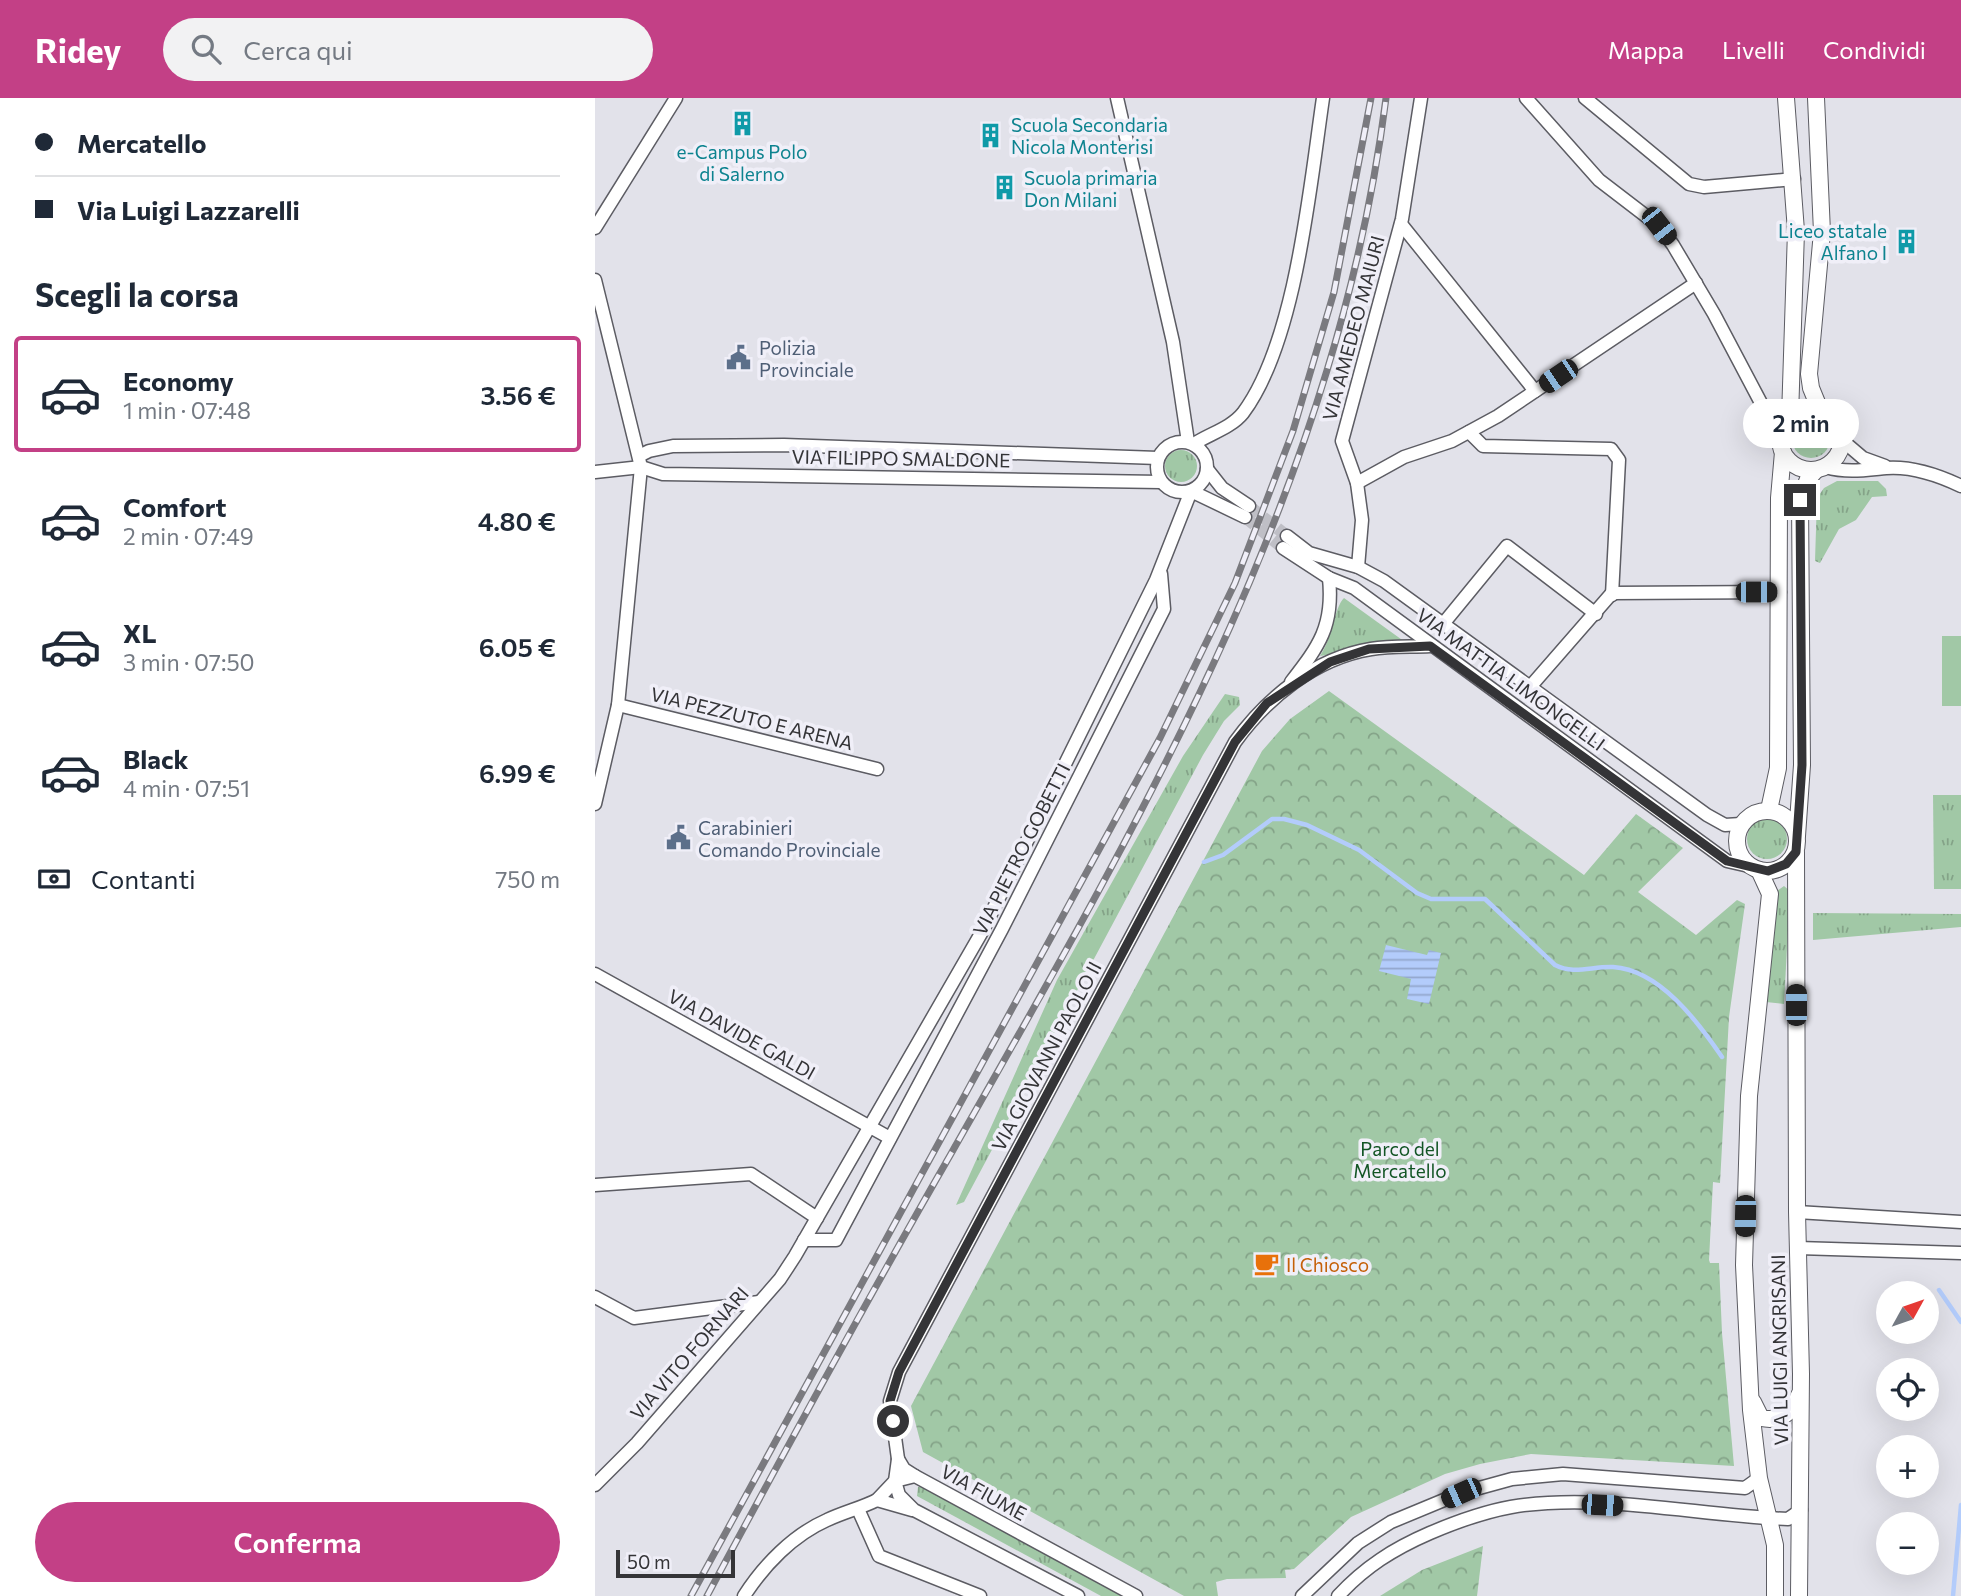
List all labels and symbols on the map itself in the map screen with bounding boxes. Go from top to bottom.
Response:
building icon: e-Campus Polo di Salerno [728,109,756,137]
place label: Scuola Secondaria Nicola Monterisi [1011,113,1168,158]
building icon: Scuola Secondaria Nicola Monterisi [977,121,1005,149]
place label: e-Campus Polo di Salerno [677,140,807,185]
place label: Scuola primaria Don Milani [1024,166,1158,211]
building icon: Scuola primaria Don Milani [990,174,1018,202]
car [1638,203,1681,249]
place label: Liceo statale Alfano I [1778,219,1887,264]
building icon: Liceo statale Alfano I [1893,227,1921,255]
street label: VIA AMEDEO MAIURI [1317,233,1389,423]
place label: Polizia Provinciale [759,336,854,381]
public building icon: Polizia Provinciale [725,344,753,372]
car [1535,356,1582,396]
callout: 2 min [1742,398,1858,448]
street label: VIA FILIPPO SMALDONE [791,445,1011,471]
route end [1784,484,1816,516]
car [1736,582,1778,603]
street label: VIA MATTIA LIMONGELLI [1412,603,1610,755]
street label: VIA PEZZUTO E ARENA [648,682,856,754]
street label: VIA PIETRO GOBETTI [968,759,1074,939]
place label: Carabinieri Comando Provinciale [698,816,881,861]
public building icon: Carabinieri Comando Provinciale [664,824,692,852]
street label: VIA GIOVANNI PAOLO II [986,957,1106,1155]
street label: VIA DAVIDE GALDI [664,984,820,1084]
car [1786,984,1807,1026]
park label: Parco del Mercatello [1353,1137,1447,1182]
car [1735,1195,1756,1237]
cafe icon: Il Chiosco [1252,1250,1280,1278]
place label: Il Chiosco [1286,1253,1369,1276]
street label: VIA LUIGI ANGRISANI [1766,1254,1792,1446]
north arrow [1876,1281,1939,1344]
street label: VIA VITO FORNARI [625,1282,753,1424]
route start [877,1405,909,1437]
street label: VIA FIUME [937,1459,1031,1525]
car [1438,1475,1485,1511]
car [1581,1493,1624,1517]
scale bar [616,1547,735,1579]

